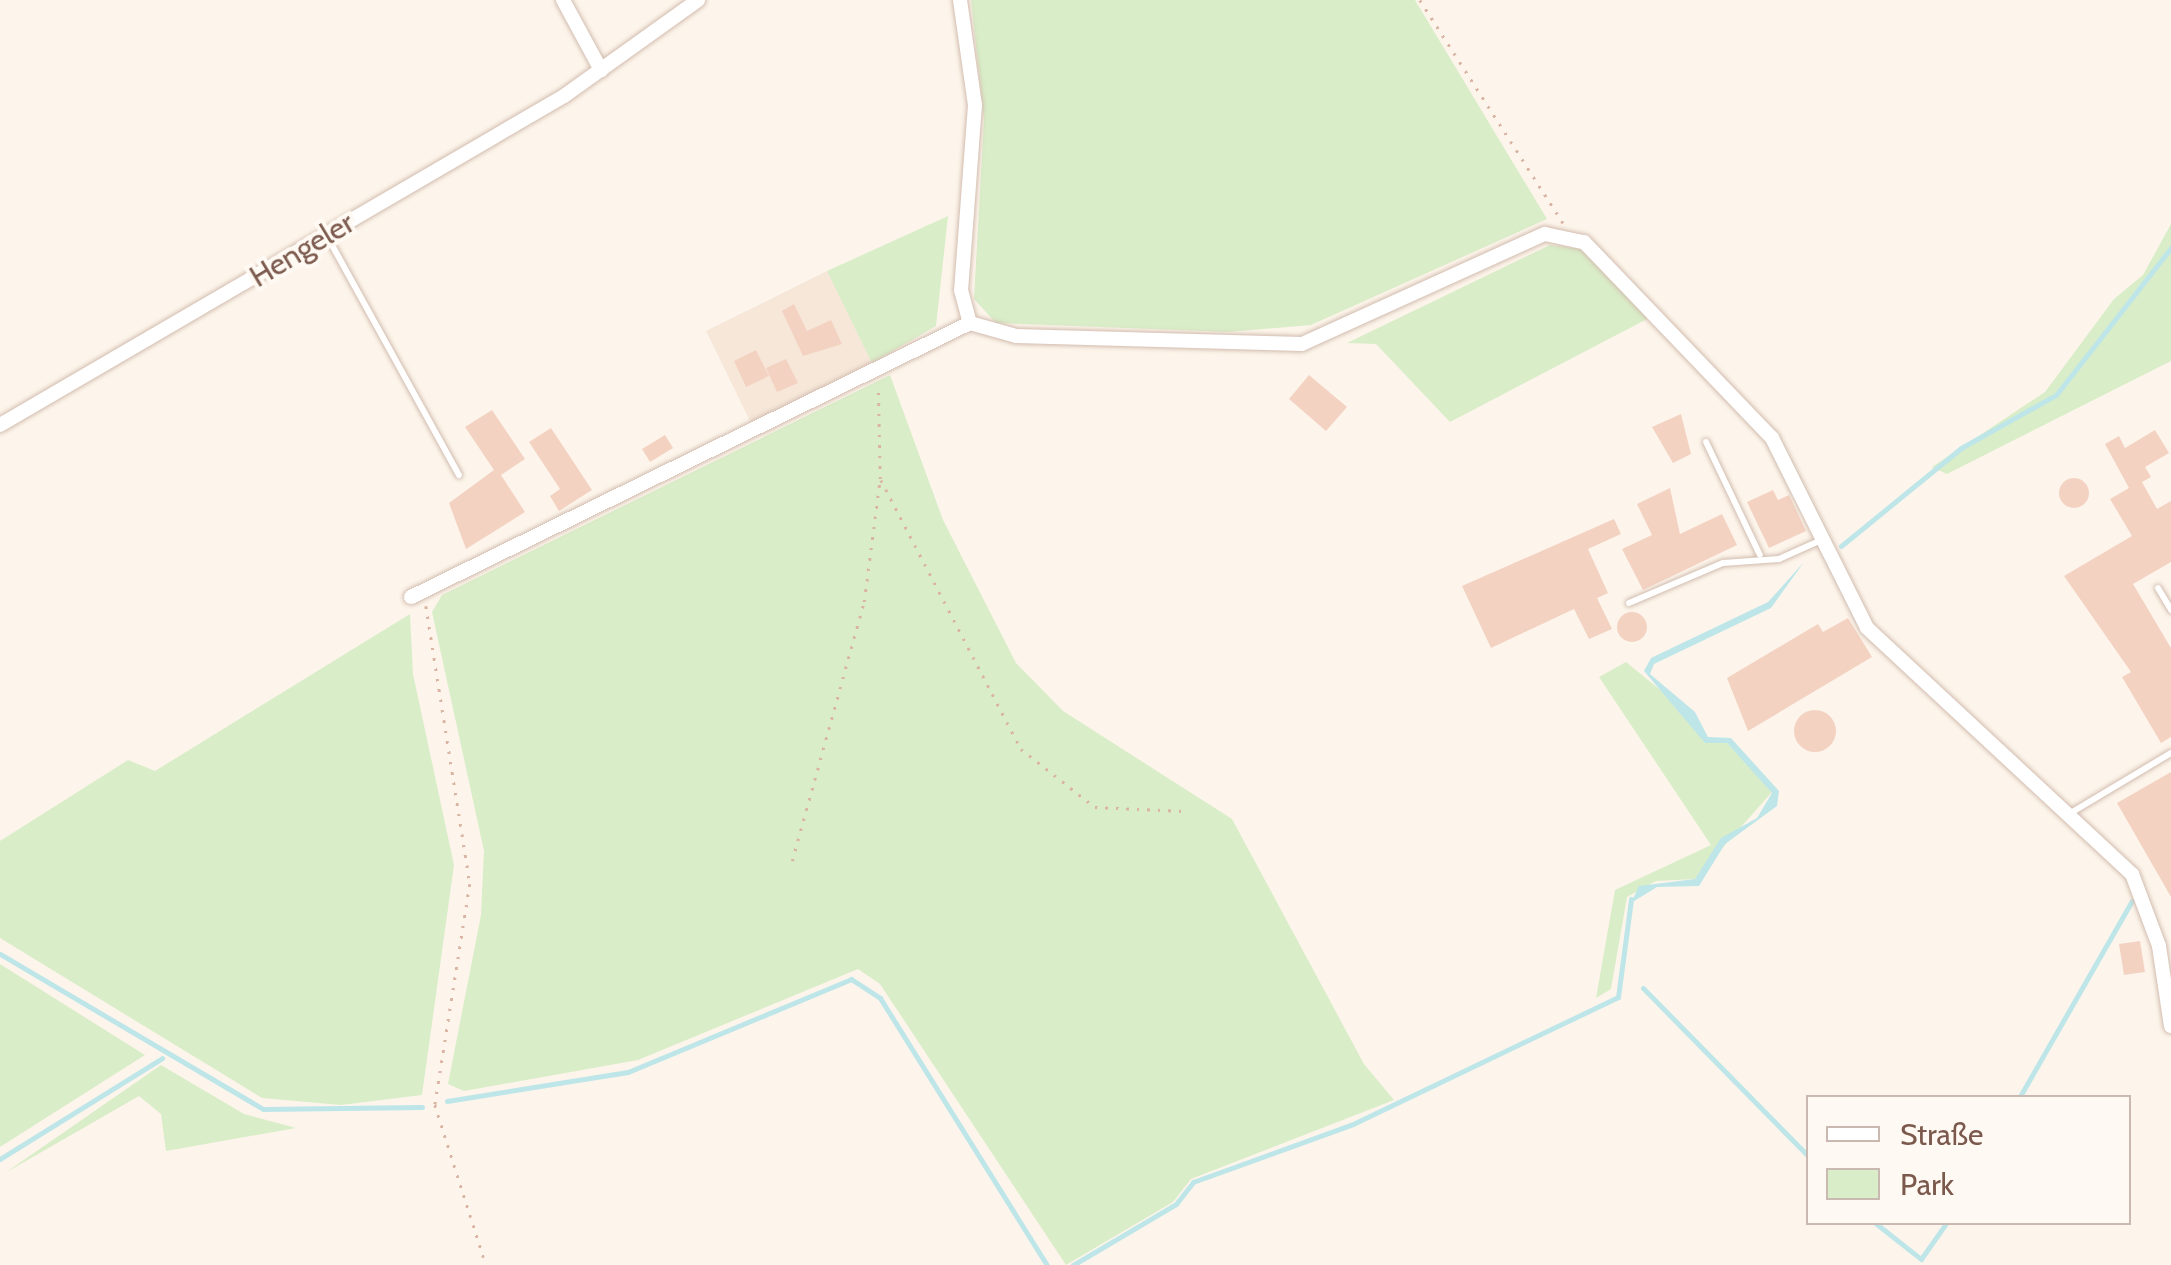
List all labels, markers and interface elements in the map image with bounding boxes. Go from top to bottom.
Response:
street label: Hengeler [243,205,361,295]
legend [1806,1095,2131,1225]
text: Straße [1900,1116,1983,1153]
text: Park [1900,1166,1954,1203]

